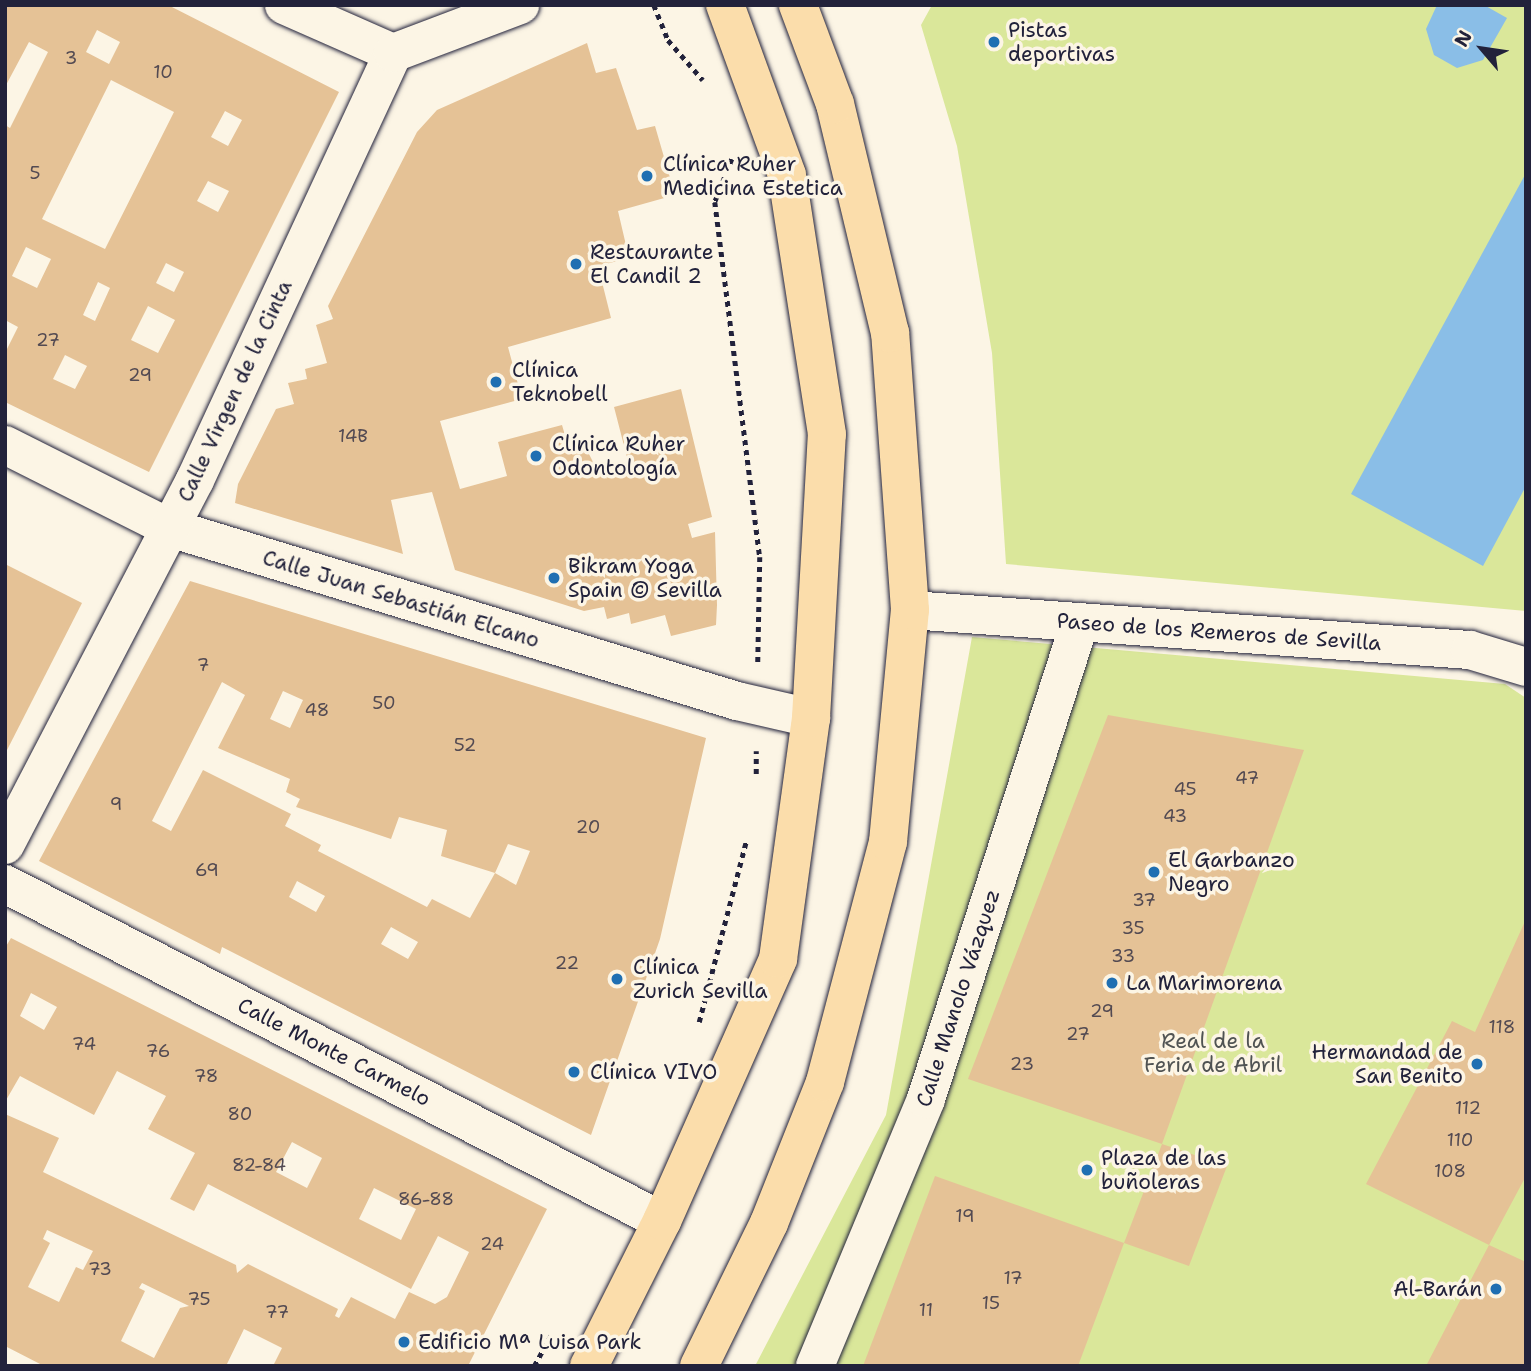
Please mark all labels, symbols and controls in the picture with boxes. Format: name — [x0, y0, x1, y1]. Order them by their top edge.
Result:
north arrow — [1447, 14, 1517, 84]
place label: Pistas deportivas — [1008, 17, 1115, 67]
text: N — [1449, 26, 1478, 51]
marker: Pistas deportivas — [986, 34, 1002, 50]
house number: 3 — [65, 47, 77, 69]
house number: 10 — [153, 61, 173, 83]
place label: Clínica Ruher Medicina Estetica — [663, 151, 843, 201]
house number: 5 — [29, 162, 41, 184]
marker: Clínica Ruher Medicina Estetica — [637, 166, 657, 186]
place label: Restaurante El Candil 2 — [590, 239, 714, 289]
marker: Restaurante El Candil 2 — [568, 256, 584, 272]
street label: Calle Virgen de la Cinta — [173, 276, 297, 506]
house number: 27 — [36, 329, 60, 351]
place label: Clínica Teknobell — [512, 357, 608, 407]
house number: 29 — [128, 364, 152, 386]
marker: Clínica Teknobell — [486, 372, 506, 392]
house number: 14B — [338, 425, 368, 447]
place label: Clínica Ruher Odontología — [552, 431, 686, 481]
marker: Clínica Ruher Odontología — [526, 446, 546, 466]
street label: Calle Juan Sebastián Elcano — [260, 545, 542, 653]
place label: Bikram Yoga Spain © Sevilla — [568, 553, 722, 603]
marker: Bikram Yoga Spain © Sevilla — [546, 570, 562, 586]
street label: Paseo de los Remeros de Sevilla — [1056, 608, 1382, 656]
house number: 7 — [197, 654, 209, 676]
house number: 50 — [372, 692, 396, 714]
house number: 48 — [305, 699, 329, 721]
house number: 52 — [454, 734, 476, 756]
house number: 47 — [1235, 767, 1259, 789]
house number: 45 — [1173, 778, 1197, 800]
house number: 9 — [110, 793, 122, 815]
house number: 43 — [1163, 805, 1187, 827]
house number: 20 — [576, 816, 600, 838]
place label: El Garbanzo Negro — [1168, 847, 1295, 897]
house number: 69 — [195, 859, 219, 881]
marker: El Garbanzo Negro — [1146, 864, 1162, 880]
street label: Calle Manolo Vázquez — [911, 886, 1005, 1110]
house number: 37 — [1132, 889, 1156, 911]
house number: 35 — [1121, 917, 1145, 939]
house number: 33 — [1111, 945, 1135, 967]
house number: 22 — [555, 952, 579, 974]
place label: Clínica Zurich Sevilla — [633, 954, 768, 1004]
marker: Clínica Zurich Sevilla — [607, 969, 627, 989]
place label: La Marimorena — [1126, 970, 1282, 996]
marker: La Marimorena — [1104, 975, 1120, 991]
street label: Calle Monte Carmelo — [233, 992, 435, 1112]
house number: 29 — [1090, 1000, 1114, 1022]
house number: 118 — [1489, 1016, 1515, 1038]
house number: 27 — [1066, 1023, 1090, 1045]
park label: Real de la Feria de Abril — [1144, 1028, 1282, 1078]
house number: 74 — [72, 1033, 96, 1055]
place label: Hermandad de San Benito — [1312, 1039, 1463, 1089]
house number: 76 — [146, 1040, 170, 1062]
house number: 23 — [1010, 1053, 1034, 1075]
marker: Hermandad de San Benito — [1469, 1056, 1485, 1072]
place label: Clínica VIVO — [590, 1059, 717, 1085]
marker: Clínica VIVO — [564, 1062, 584, 1082]
house number: 78 — [194, 1065, 218, 1087]
house number: 112 — [1455, 1097, 1481, 1119]
house number: 80 — [228, 1103, 252, 1125]
house number: 110 — [1447, 1129, 1473, 1151]
place label: Plaza de las buñoleras — [1101, 1145, 1227, 1195]
house number: 82-84 — [232, 1154, 286, 1176]
house number: 108 — [1434, 1160, 1466, 1182]
marker: Plaza de las buñoleras — [1079, 1162, 1095, 1178]
house number: 86-88 — [398, 1188, 454, 1210]
house number: 19 — [955, 1205, 975, 1227]
house number: 24 — [480, 1233, 504, 1255]
house number: 73 — [88, 1258, 112, 1280]
house number: 17 — [1003, 1267, 1023, 1289]
place label: Al-Barán — [1393, 1276, 1482, 1302]
marker: Al-Barán — [1488, 1281, 1504, 1297]
house number: 75 — [188, 1288, 210, 1310]
house number: 15 — [982, 1292, 1000, 1314]
house number: 11 — [919, 1299, 933, 1321]
house number: 77 — [265, 1301, 289, 1323]
place label: Edificio Mª Luisa Park — [418, 1329, 641, 1355]
marker: Edificio Mª Luisa Park — [396, 1334, 412, 1350]

